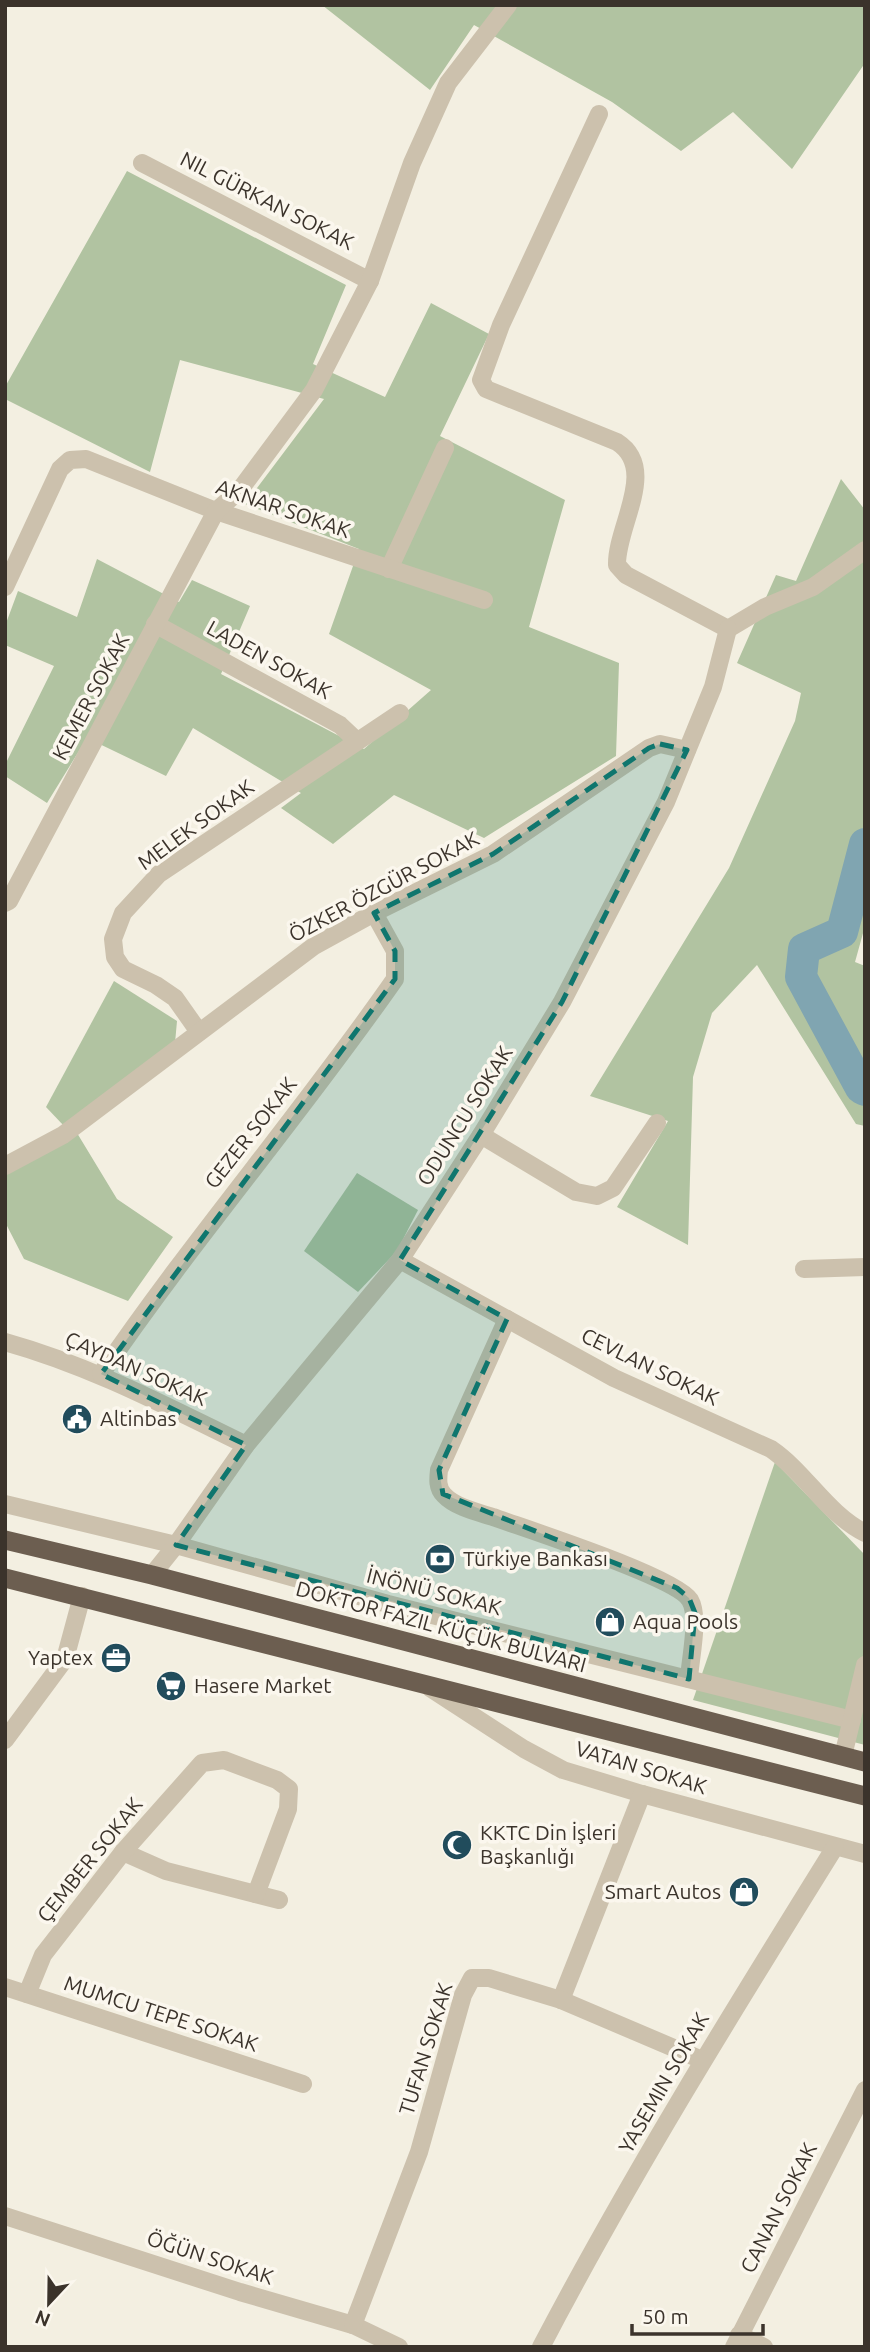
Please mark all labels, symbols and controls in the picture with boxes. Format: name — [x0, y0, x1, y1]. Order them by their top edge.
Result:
street label: NIL GÜRKAN SOKAK — [177, 146, 358, 254]
street label: AKNAR SOKAK — [213, 474, 354, 542]
street label: LADEN SOKAK — [203, 615, 336, 703]
street label: KEMER SOKAK — [47, 629, 134, 764]
street label: MELEK SOKAK — [133, 774, 258, 874]
street label: ÖZKER ÖZGÜR SOKAK — [284, 826, 483, 946]
street label: ODUNCU SOKAK — [412, 1041, 517, 1190]
street label: GEZER SOKAK — [199, 1072, 301, 1193]
street label: CEVLAN SOKAK — [578, 1322, 723, 1410]
street label: ÇAYDAN SOKAK — [62, 1326, 211, 1410]
public building icon: Altinbas — [60, 1402, 94, 1436]
place label: Altinbas — [100, 1406, 177, 1430]
bank icon: Türkiye Bankası — [423, 1542, 457, 1576]
place label: Türkiye Bankası — [463, 1546, 608, 1570]
street label: İNÖNÜ SOKAK — [364, 1563, 504, 1619]
street label: DOKTOR FAZIL KÜÇÜK BULVARI — [293, 1576, 589, 1676]
shop icon: Aqua Pools — [593, 1605, 627, 1639]
place label: Aqua Pools — [633, 1609, 738, 1633]
office icon: Yaptex — [99, 1641, 133, 1675]
place label: Yaptex — [28, 1645, 93, 1669]
supermarket icon: Hasere Market — [154, 1669, 188, 1703]
place label: Hasere Market — [194, 1673, 332, 1697]
street label: VATAN SOKAK — [573, 1736, 710, 1798]
street label: ÇEMBER SOKAK — [32, 1792, 147, 1926]
place label: KKTC Din İşleri Başkanlığı — [480, 1820, 616, 1868]
mosque icon: KKTC Din İşleri Başkanlığı — [440, 1828, 474, 1862]
shop icon: Smart Autos — [727, 1875, 761, 1909]
place label: Smart Autos — [605, 1879, 721, 1903]
street label: MUMCU TEPE SOKAK — [61, 1970, 262, 2056]
street label: TUFAN SOKAK — [394, 1979, 457, 2118]
street label: YASEMIN SOKAK — [613, 2008, 713, 2157]
street label: CANAN SOKAK — [735, 2138, 821, 2277]
street label: ÖĞÜN SOKAK — [144, 2225, 277, 2289]
north arrow — [14, 2268, 84, 2338]
scale bar — [632, 2292, 763, 2336]
text: 50 m — [642, 2304, 689, 2328]
text: N — [32, 2306, 53, 2332]

